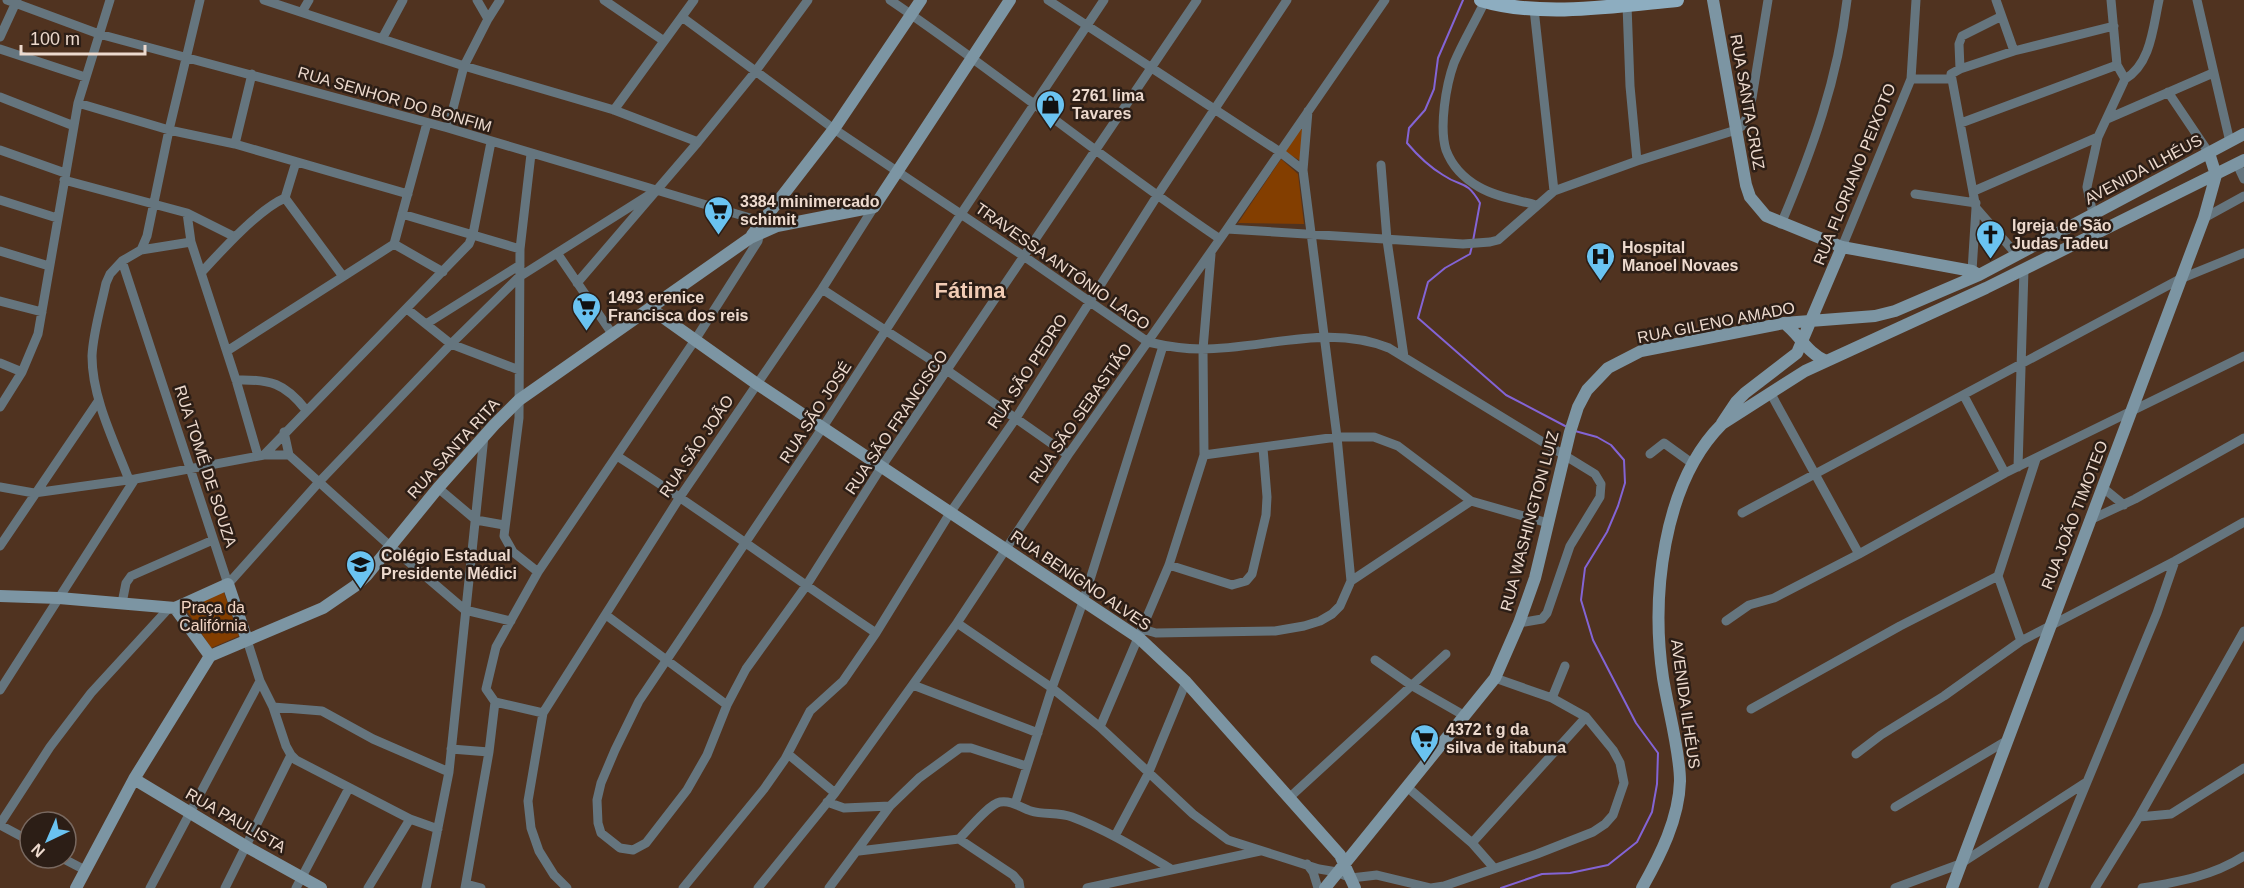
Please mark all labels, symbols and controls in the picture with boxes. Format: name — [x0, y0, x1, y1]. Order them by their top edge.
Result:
scale bar — [21, 18, 146, 56]
text: 100 m — [30, 29, 80, 49]
street label: RUA SANTA CRUZ — [1727, 33, 1768, 171]
street label: RUA SENHOR DO BONFIM — [296, 64, 494, 135]
street label: RUA FLORIANO PEIXOTO — [1810, 81, 1899, 268]
place label: 2761 lima Tavares — [1072, 87, 1144, 122]
shop icon: 2761 lima Tavares — [1035, 88, 1067, 130]
street label: AVENIDA ILHÉUS — [2081, 130, 2205, 208]
place label: 3384 minimercado schimit — [740, 193, 880, 228]
supermarket icon: 3384 minimercado schimit — [703, 194, 735, 236]
street label: TRAVESSA ANTÔNIO LAGO — [972, 199, 1154, 333]
place label: Igreja de São Judas Tadeu — [2012, 217, 2112, 252]
church icon: Igreja de São Judas Tadeu — [1975, 218, 2007, 260]
place label: Hospital Manoel Novaes — [1622, 239, 1739, 274]
hospital icon: Hospital Manoel Novaes — [1585, 240, 1617, 282]
district label: Fátima — [935, 278, 1006, 303]
place label: 1493 erenice Francisca dos reis — [608, 289, 749, 324]
supermarket icon: 1493 erenice Francisca dos reis — [571, 290, 603, 332]
street label: RUA GILENO AMADO — [1636, 299, 1796, 346]
street label: RUA SÃO PEDRO — [983, 310, 1071, 431]
street label: RUA SÃO SEBASTIÃO — [1024, 339, 1135, 486]
street label: RUA SÃO FRANCISCO — [840, 346, 951, 497]
street label: RUA SÃO JOSÉ — [775, 357, 855, 466]
street label: RUA TOMÉ DE SOUZA — [171, 383, 241, 550]
street label: RUA SÃO JOÃO — [654, 391, 737, 500]
street label: RUA SANTA RITA — [404, 395, 503, 502]
street label: RUA WASHINGTON LUIZ — [1497, 429, 1562, 613]
street label: RUA JOÃO TIMOTEO — [2036, 438, 2111, 592]
street label: RUA BENÍGNO ALVES — [1008, 526, 1154, 634]
place label: Colégio Estadual Presidente Médici — [381, 547, 517, 582]
school or university icon: Colégio Estadual Presidente Médici — [344, 548, 376, 590]
park label: Praça da Califórnia — [179, 599, 247, 634]
street label: AVENIDA ILHÉUS — [1668, 638, 1704, 770]
place label: 4372 t g da silva de itabuna — [1446, 721, 1566, 756]
supermarket icon: 4372 t g da silva de itabuna — [1409, 722, 1441, 764]
street label: RUA PAULISTA — [183, 785, 289, 856]
north arrow — [18, 810, 78, 870]
text: N — [28, 840, 48, 861]

